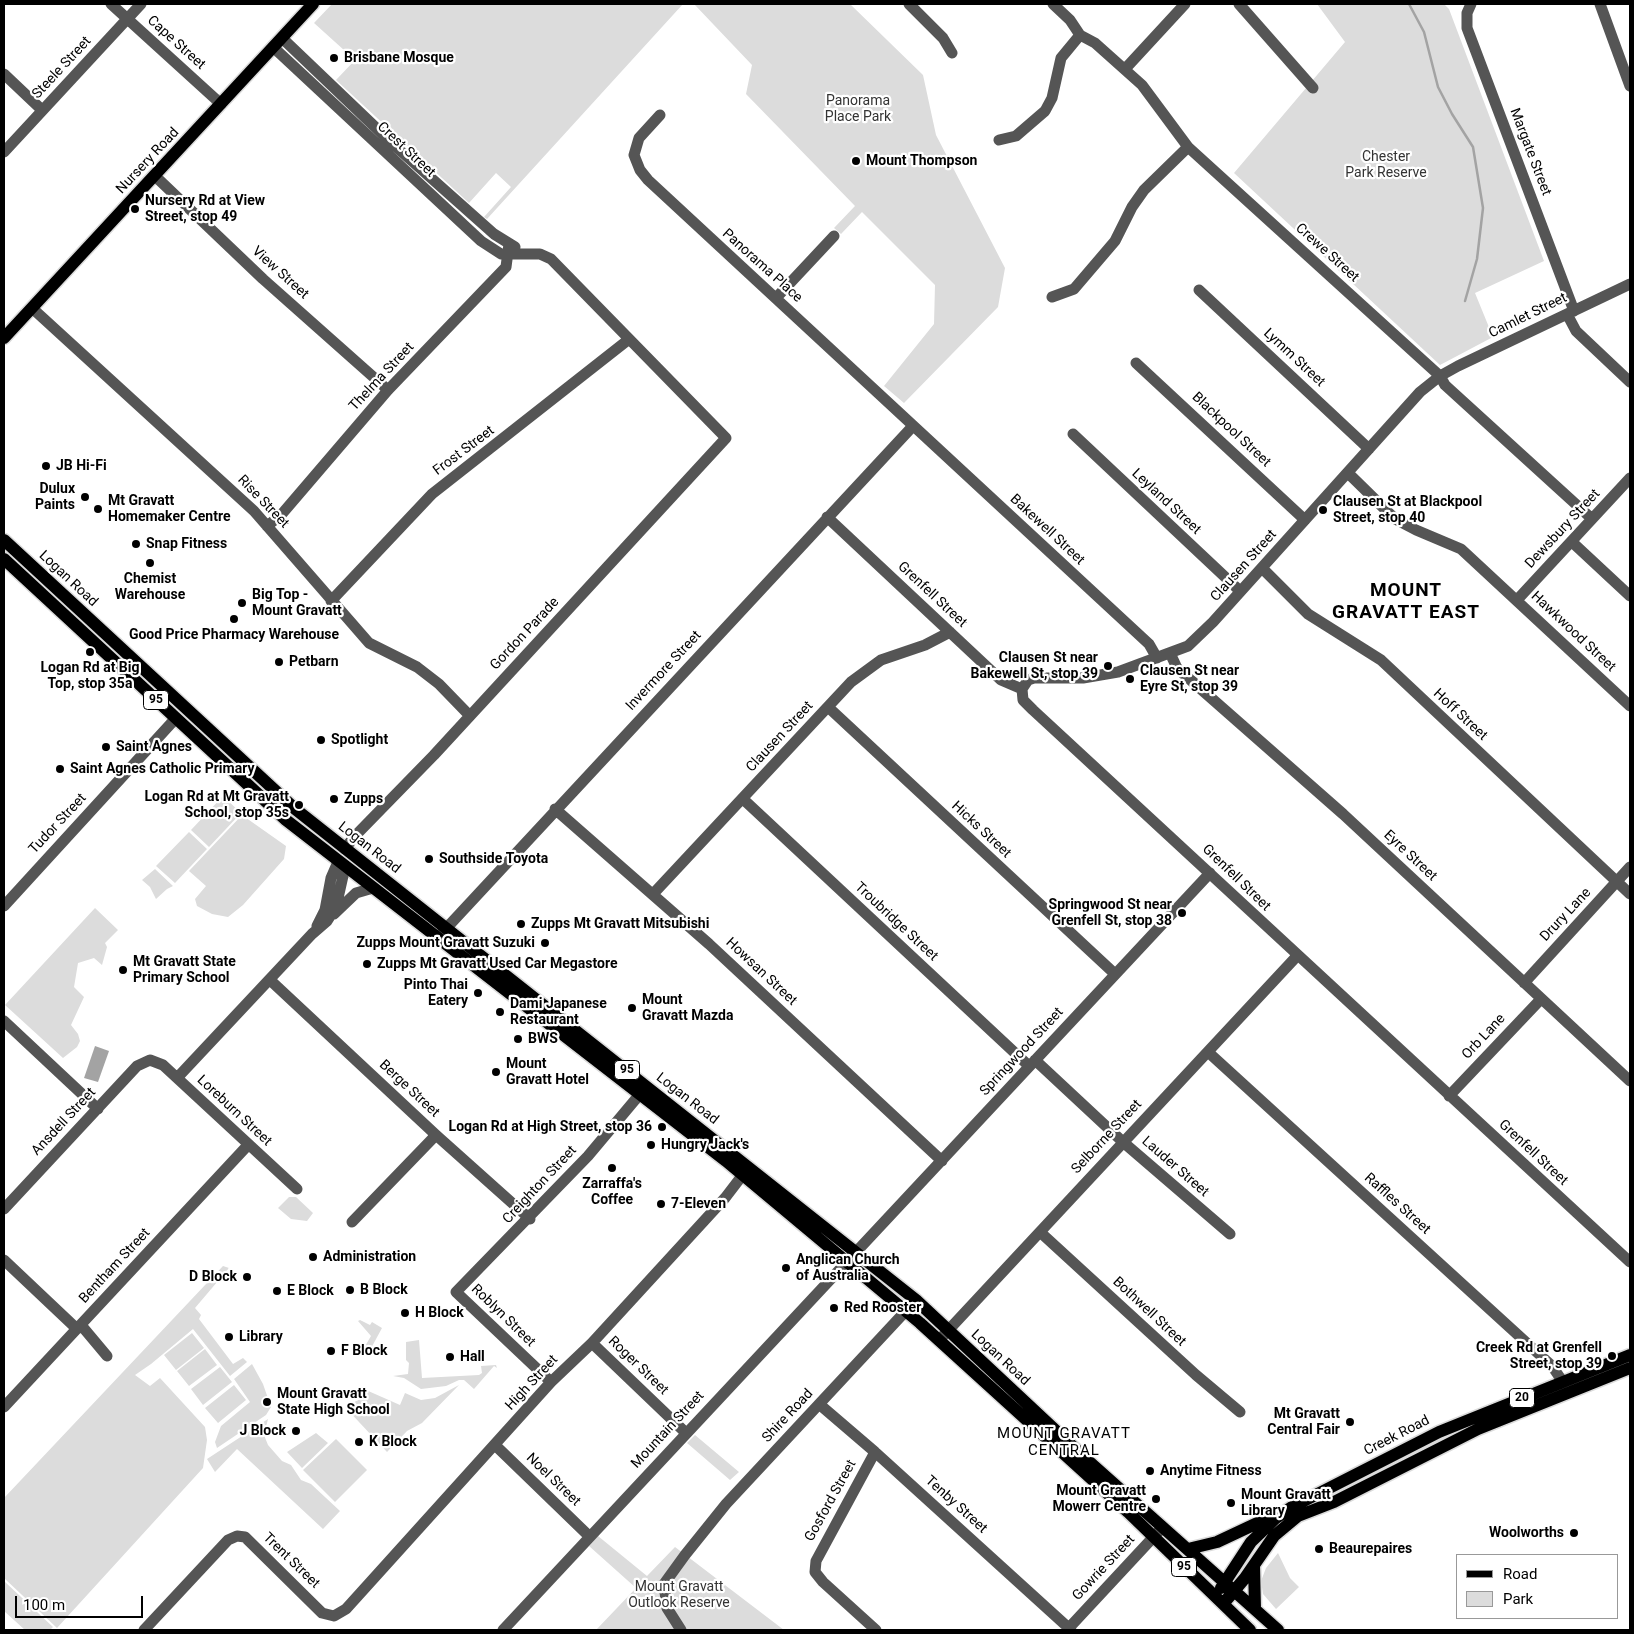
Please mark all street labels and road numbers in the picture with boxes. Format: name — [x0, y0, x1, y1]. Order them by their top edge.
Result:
street label: Cape Street — [143, 13, 209, 73]
street label: Steele Street — [29, 33, 95, 103]
street label: Margate Street — [1506, 106, 1554, 198]
street label: Crest Street — [373, 119, 439, 181]
street label: Nursery Road — [113, 124, 183, 198]
street label: Crewe Street — [1292, 220, 1362, 286]
street label: Panorama Place — [718, 226, 806, 306]
street label: View Street — [248, 243, 312, 303]
street label: Camlet Street — [1486, 290, 1570, 342]
street label: Lymm Street — [1260, 325, 1328, 391]
street label: Thelma Street — [346, 339, 418, 415]
street label: Blackpool Street — [1188, 389, 1274, 471]
street label: Frost Street — [430, 423, 498, 479]
street label: Leyland Street — [1128, 466, 1204, 538]
street label: Rise Street — [234, 472, 292, 532]
street label: Dewsbury Street — [1522, 486, 1604, 572]
street label: Bakewell Street — [1006, 491, 1088, 569]
street label: Clausen Street — [1207, 527, 1281, 605]
street label: Logan Road — [35, 548, 101, 610]
street label: Grenfell Street — [894, 559, 970, 631]
street label: Hawkwood Street — [1527, 588, 1619, 676]
street label: Gordon Parade — [487, 594, 563, 674]
street label: Invermore Street — [623, 628, 705, 714]
street label: Hoff Street — [1429, 686, 1491, 744]
road number: 95 — [144, 690, 168, 710]
street label: Clausen Street — [743, 698, 817, 776]
street label: Tudor Street — [26, 790, 90, 858]
street label: Hicks Street — [948, 798, 1014, 862]
street label: Logan Road — [335, 819, 403, 877]
street label: Eyre Street — [1380, 827, 1440, 885]
street label: Grenfell Street — [1198, 841, 1274, 915]
street label: Troubridge Street — [851, 879, 941, 965]
street label: Drury Lane — [1537, 885, 1595, 945]
street label: Howsan Street — [722, 935, 800, 1009]
street label: Springwood Street — [977, 1004, 1067, 1100]
street label: Orb Lane — [1459, 1011, 1509, 1063]
street label: Berge Street — [375, 1057, 443, 1121]
road number: 95 — [614, 1060, 640, 1080]
street label: Logan Road — [653, 1070, 721, 1128]
street label: Loreburn Street — [193, 1072, 275, 1150]
street label: Ansdell Street — [28, 1085, 100, 1159]
street label: Selborne Street — [1068, 1096, 1146, 1178]
street label: Grenfell Street — [1495, 1117, 1571, 1189]
street label: Lauder Street — [1138, 1133, 1212, 1201]
street label: Creighton Street — [500, 1142, 580, 1228]
street label: Raffles Street — [1360, 1170, 1434, 1238]
street label: Bentham Street — [76, 1225, 154, 1307]
street label: Bothwell Street — [1109, 1274, 1189, 1350]
street label: Roblyn Street — [467, 1281, 539, 1351]
street label: Logan Road — [967, 1327, 1033, 1389]
street label: Roger Street — [604, 1333, 672, 1399]
street label: High Street — [502, 1352, 562, 1414]
street label: Shire Road — [759, 1386, 817, 1446]
street label: Mountain Street — [628, 1388, 708, 1472]
road number: 20 — [1510, 1389, 1534, 1408]
street label: Creek Road — [1361, 1412, 1433, 1460]
street label: Noel Street — [522, 1450, 584, 1510]
street label: Gosford Street — [802, 1457, 860, 1545]
street label: Tenby Street — [922, 1473, 990, 1537]
street label: Trent Street — [259, 1530, 323, 1592]
street label: Gowrie Street — [1069, 1532, 1139, 1604]
road number: 95 — [1172, 1558, 1196, 1576]

